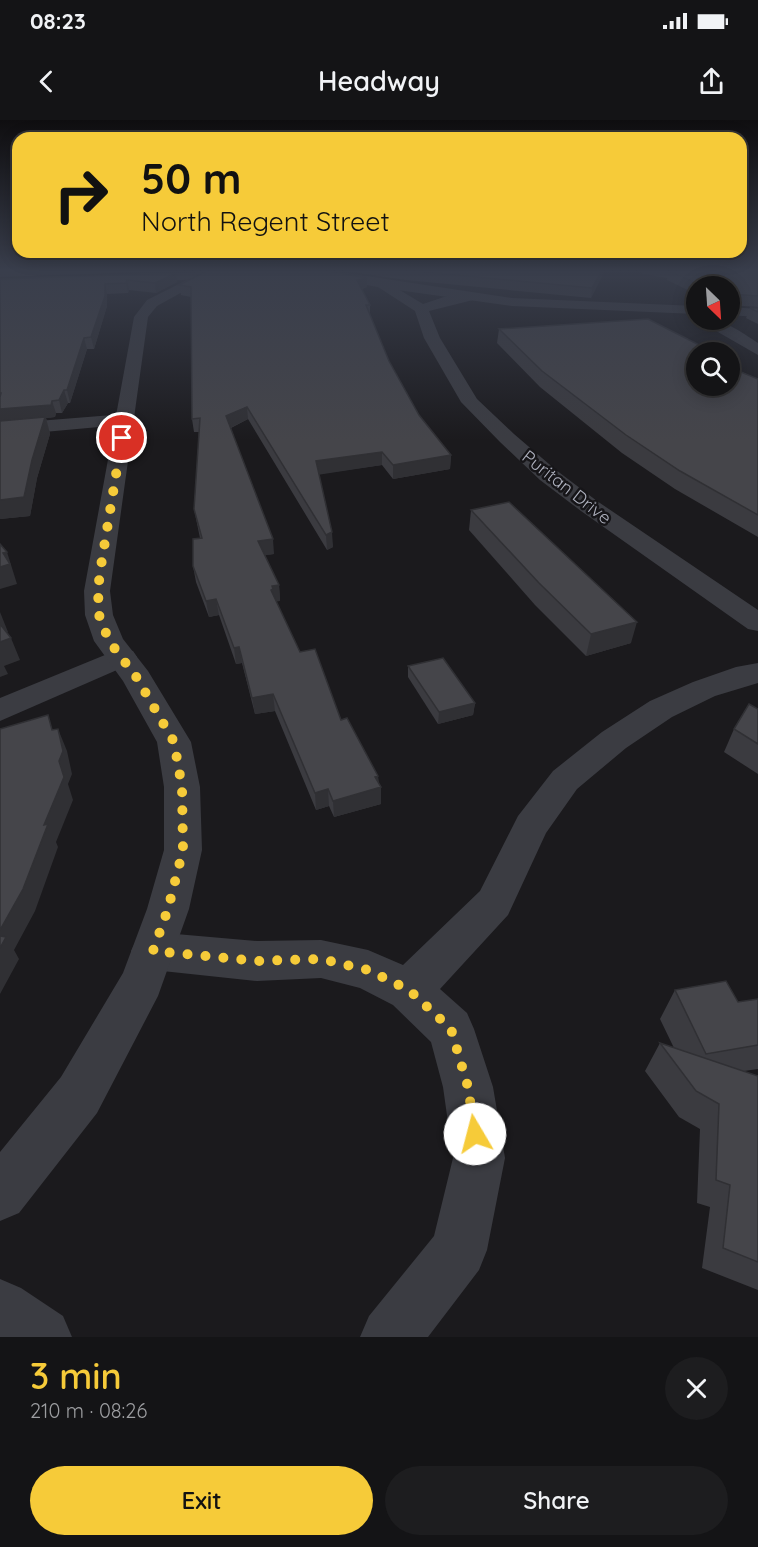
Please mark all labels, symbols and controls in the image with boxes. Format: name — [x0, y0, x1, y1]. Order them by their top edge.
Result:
text: 08:23 — [30, 7, 86, 35]
text: Headway — [318, 64, 440, 98]
icon: back — [30, 65, 63, 98]
icon: share — [695, 65, 728, 98]
text: 50 m — [141, 152, 241, 205]
icon: right — [42, 156, 120, 234]
text: North Regent Street — [141, 204, 390, 238]
north arrow — [686, 276, 740, 330]
map controls — [686, 276, 740, 396]
button: search — [686, 342, 740, 396]
pin — [96, 412, 147, 463]
icon: arrive — [105, 421, 138, 454]
street label: Puritan Drive — [518, 445, 616, 529]
position arrow — [443, 1102, 507, 1166]
text: 3 min — [30, 1353, 122, 1398]
button: close — [665, 1357, 728, 1420]
text: 210 m · 08:26 — [30, 1398, 147, 1423]
button: Exit — [30, 1466, 373, 1535]
button: Share — [385, 1466, 728, 1535]

